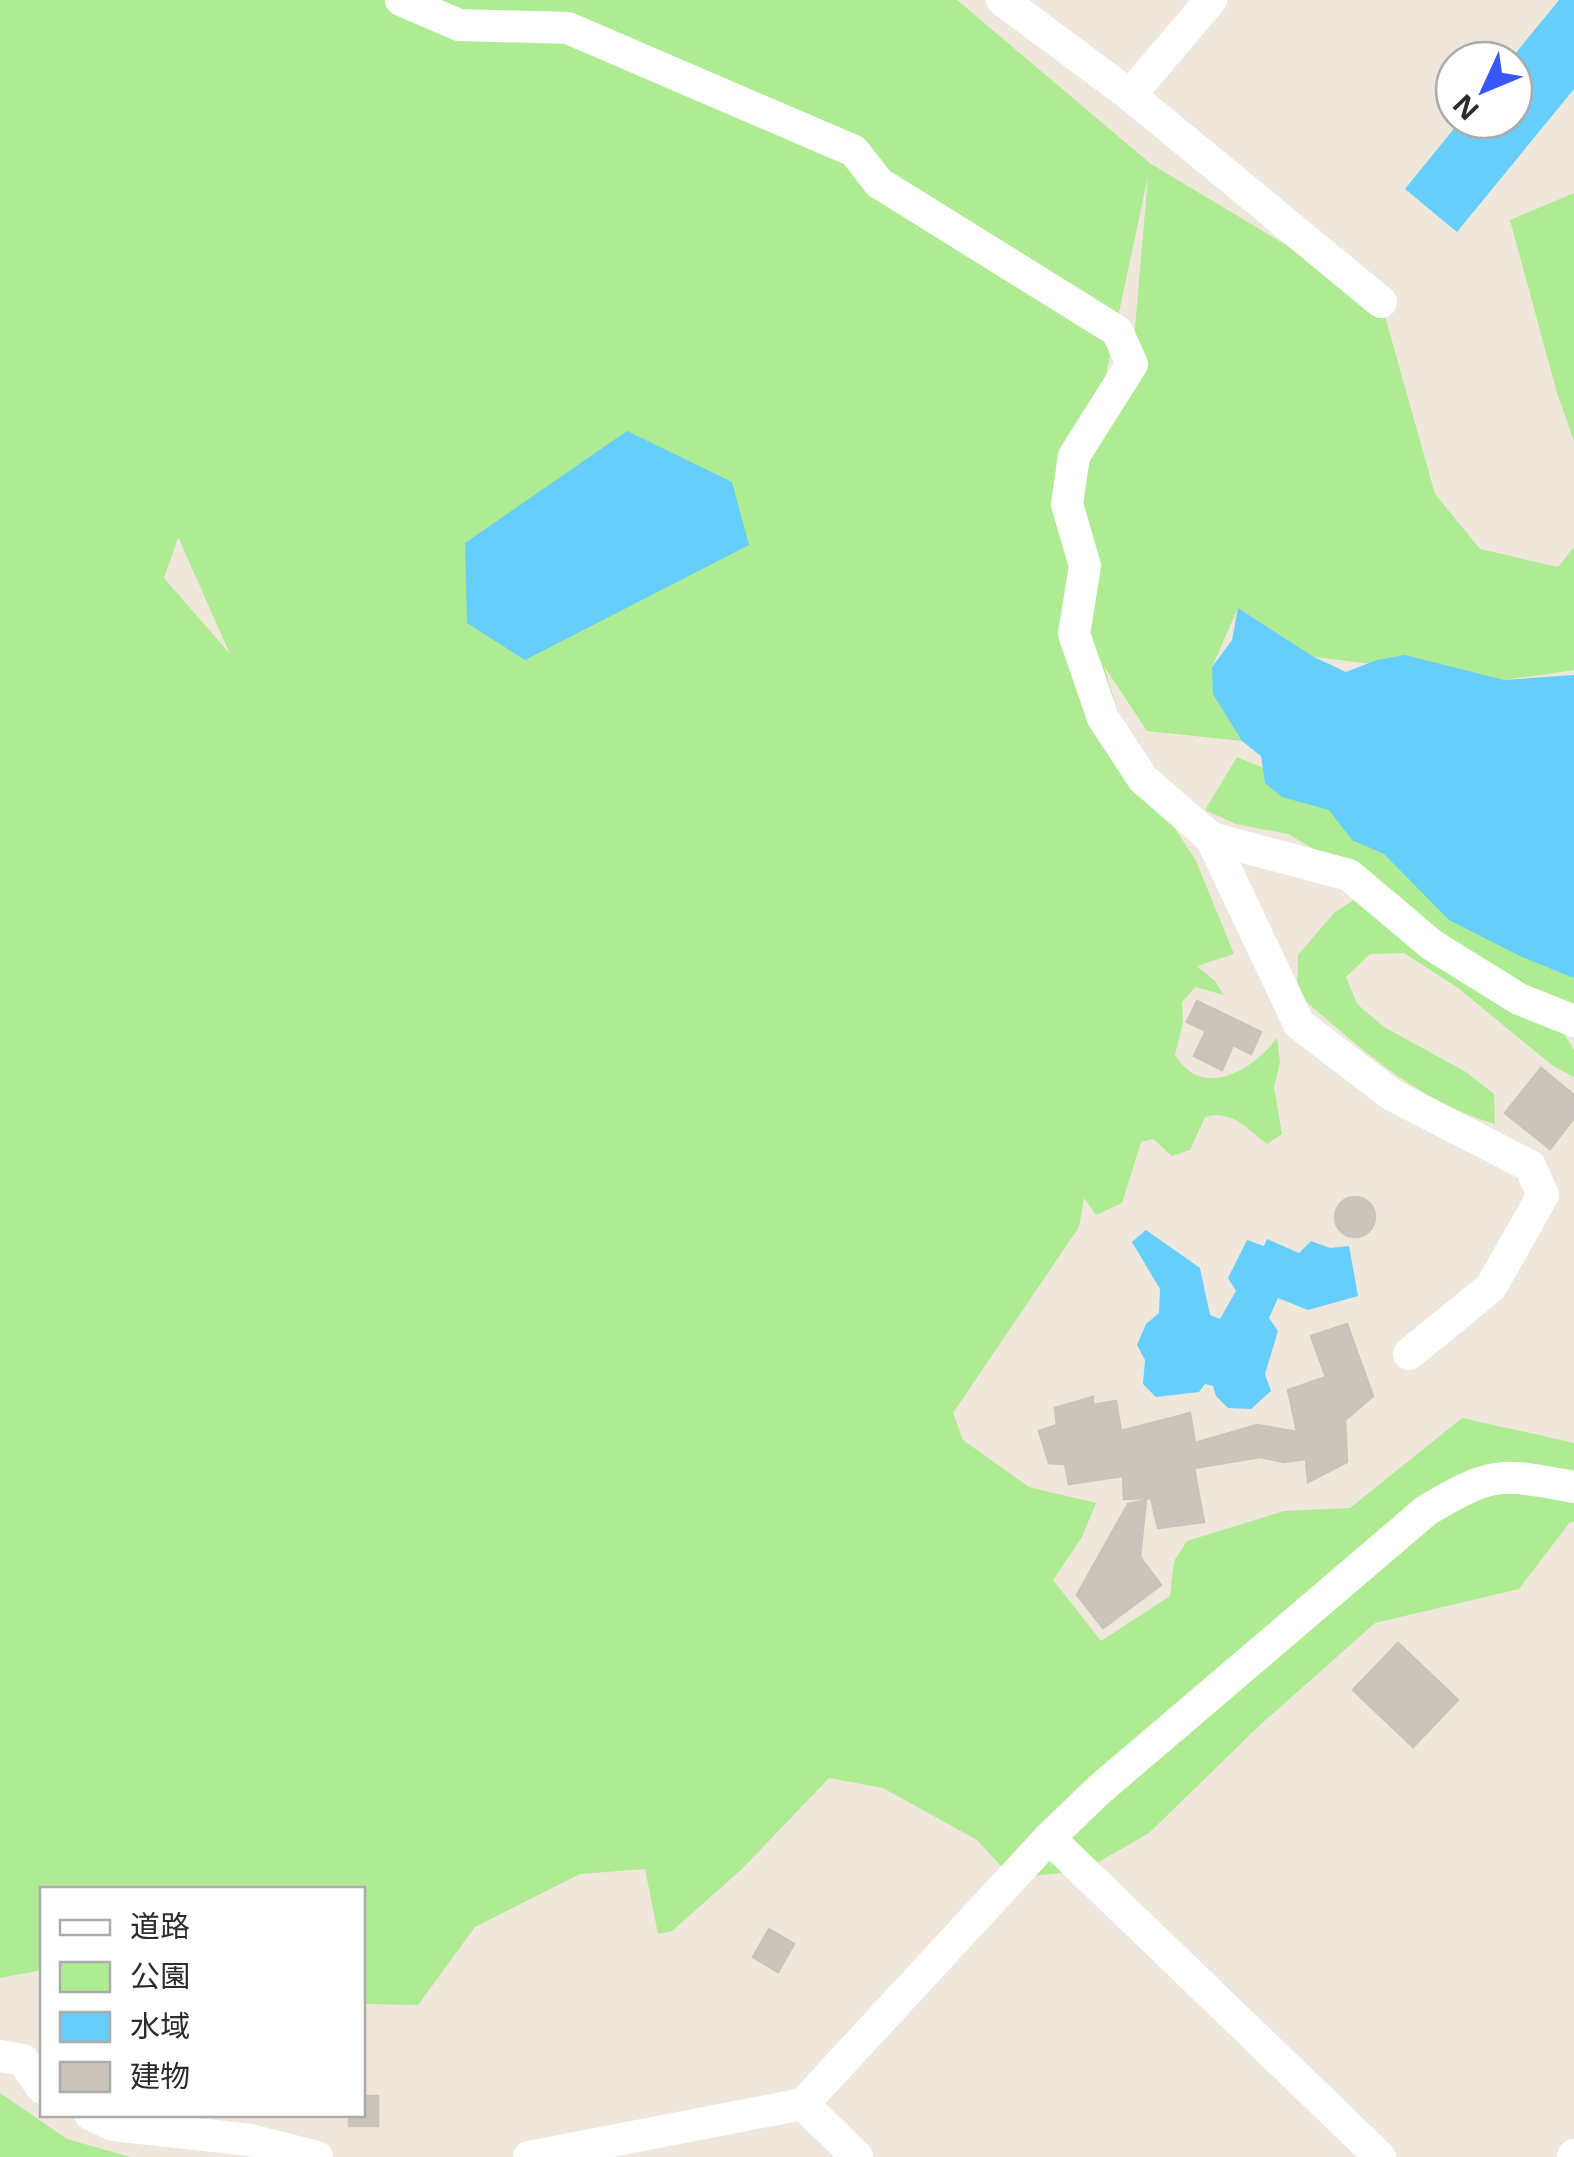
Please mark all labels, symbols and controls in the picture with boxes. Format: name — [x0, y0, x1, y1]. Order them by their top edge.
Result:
north arrow — [1434, 40, 1534, 140]
text: N — [1444, 87, 1487, 129]
legend — [40, 1887, 365, 2117]
text: 道路 — [130, 1905, 190, 1946]
text: 公園 — [130, 1955, 190, 1996]
text: 水域 — [130, 2005, 190, 2046]
text: 建物 — [130, 2055, 190, 2096]

